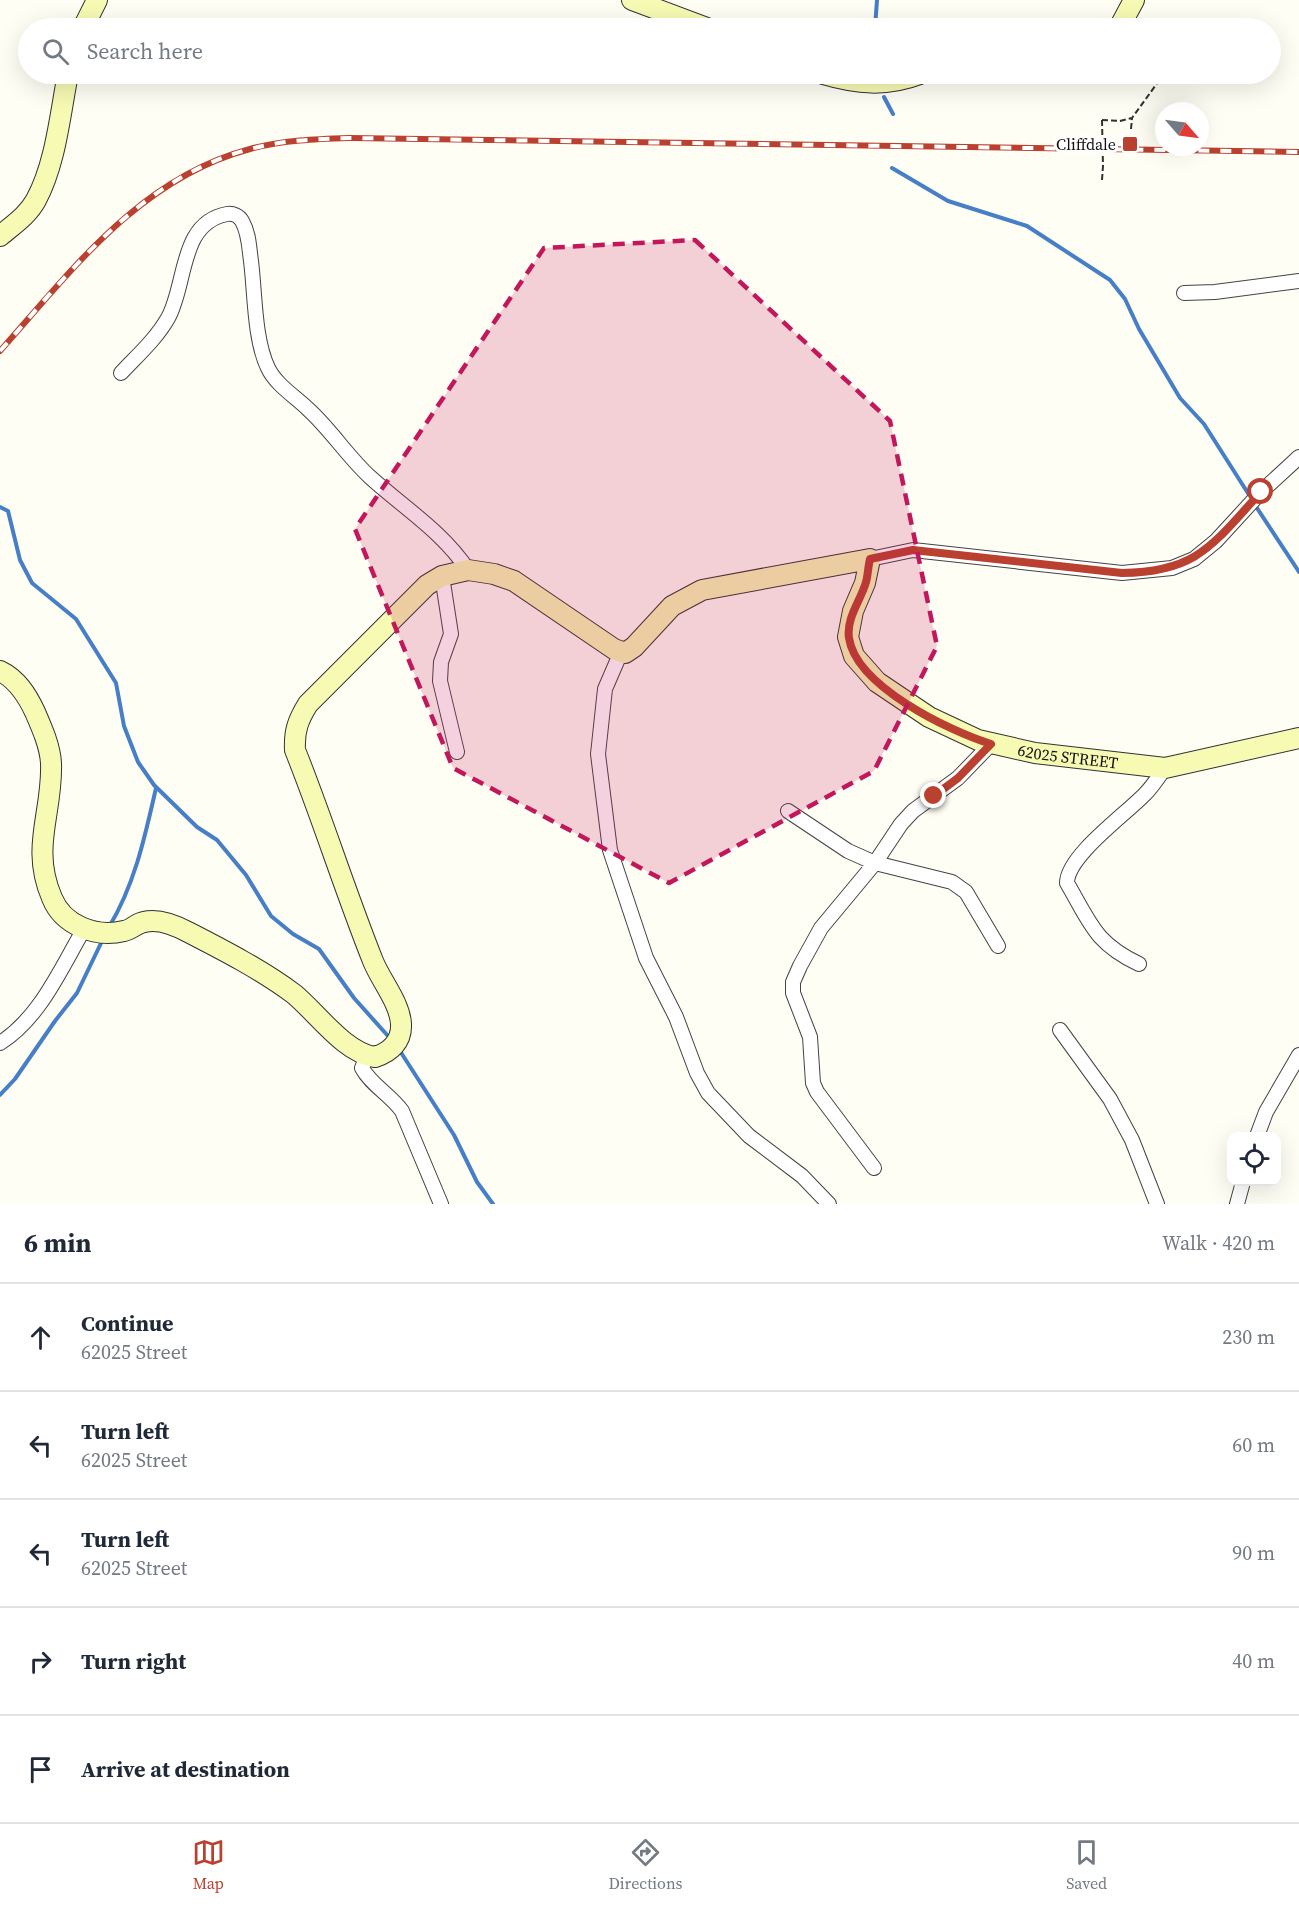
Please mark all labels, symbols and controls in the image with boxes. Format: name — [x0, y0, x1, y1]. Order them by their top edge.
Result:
search box — [18, 18, 1281, 84]
icon: search — [39, 35, 72, 68]
text: Search here — [87, 36, 203, 66]
north arrow — [1155, 102, 1209, 156]
place label: Cliffdale — [1056, 133, 1116, 155]
marker: Cliffdale — [1121, 135, 1139, 153]
route start — [1247, 478, 1273, 504]
street label: 62025 STREET — [1016, 738, 1120, 774]
route end — [920, 782, 946, 808]
map controls — [1227, 1132, 1281, 1186]
button: locate — [1227, 1132, 1281, 1186]
text: 6 min — [24, 1225, 91, 1261]
text: Walk · 420 m — [1162, 1229, 1275, 1257]
text: Continue — [81, 1308, 174, 1338]
icon: ahead — [24, 1321, 57, 1354]
text: 230 m — [1222, 1323, 1275, 1351]
text: 62025 Street — [81, 1338, 187, 1366]
text: Turn left — [81, 1416, 169, 1446]
icon: left — [24, 1429, 57, 1462]
text: 60 m — [1232, 1431, 1275, 1459]
text: 62025 Street — [81, 1446, 187, 1474]
text: Turn left — [81, 1524, 169, 1554]
icon: left — [24, 1537, 57, 1570]
text: 90 m — [1232, 1539, 1275, 1567]
text: 62025 Street — [81, 1554, 187, 1582]
icon: right — [24, 1645, 57, 1678]
text: Turn right — [81, 1646, 186, 1676]
text: 40 m — [1232, 1647, 1275, 1675]
icon: arrive — [24, 1753, 57, 1786]
text: Arrive at destination — [81, 1754, 290, 1784]
tab: Map — [192, 1836, 225, 1894]
tab: Directions — [608, 1836, 683, 1894]
tab: Saved — [1066, 1836, 1107, 1894]

